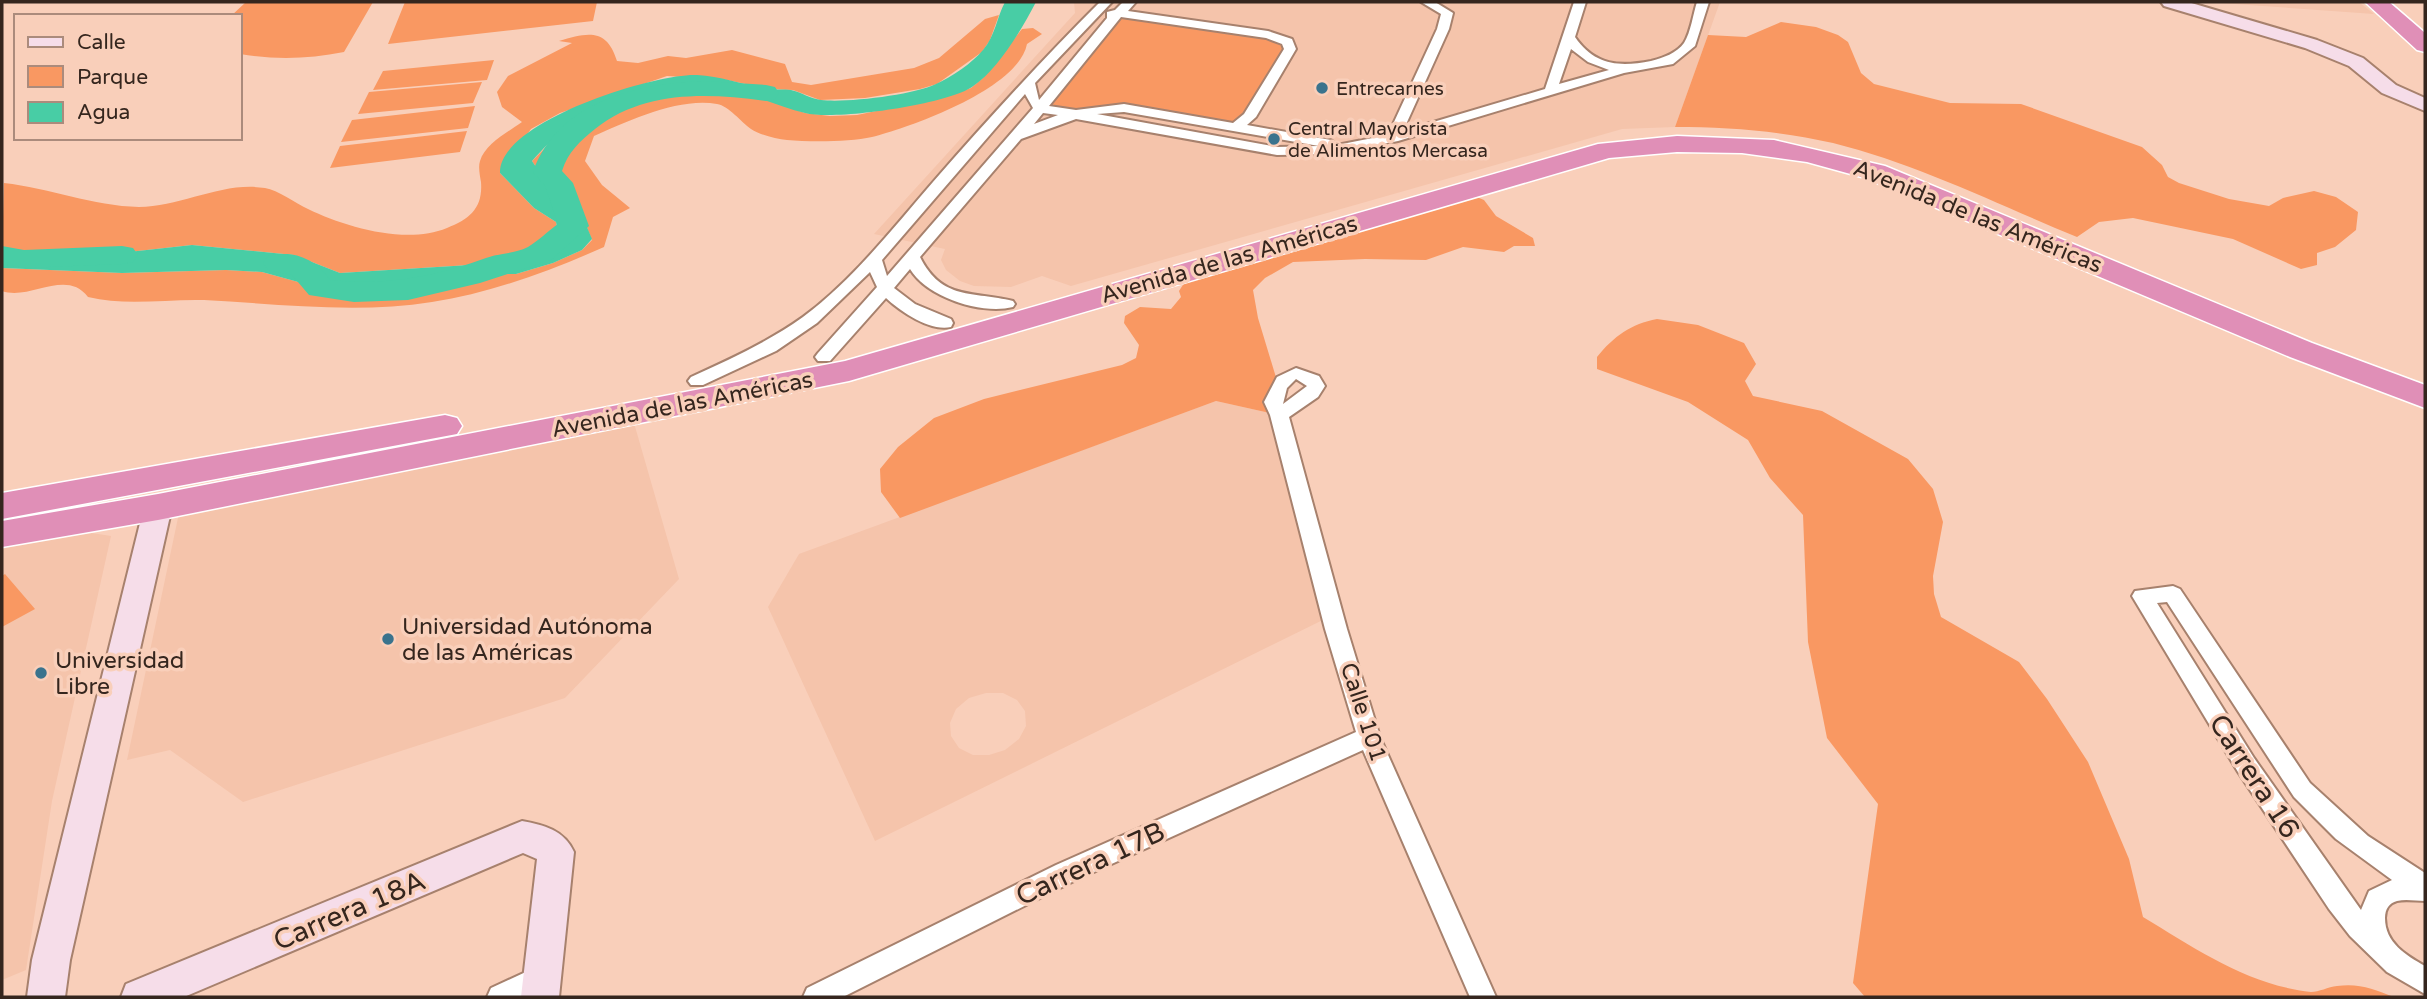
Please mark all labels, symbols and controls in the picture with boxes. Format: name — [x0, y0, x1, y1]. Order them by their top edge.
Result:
legend — [14, 14, 242, 140]
text: Calle — [77, 30, 126, 55]
text: Parque — [77, 65, 148, 90]
place label: Entrecarnes — [1336, 78, 1444, 100]
marker: Entrecarnes — [1314, 80, 1330, 96]
text: Agua — [77, 100, 130, 125]
place label: Central Mayorista de Alimentos Mercasa — [1288, 118, 1488, 162]
marker: Central Mayorista de Alimentos Mercasa — [1266, 131, 1282, 147]
street label: Avenida de las Américas — [1849, 154, 2106, 280]
street label: Avenida de las Américas — [1098, 210, 1361, 310]
street label: Avenida de las Américas — [549, 366, 815, 444]
place label: Universidad Autónoma de las Américas — [402, 613, 653, 667]
marker: Universidad Autónoma de las Américas — [380, 631, 396, 647]
place label: Universidad Libre — [55, 647, 184, 701]
street label: Calle 101 — [1334, 659, 1392, 765]
marker: Universidad Libre — [33, 665, 49, 681]
street label: Carrera 16 — [2202, 708, 2307, 845]
street label: Carrera 17B — [1011, 815, 1170, 913]
street label: Carrera 18A — [268, 864, 431, 958]

